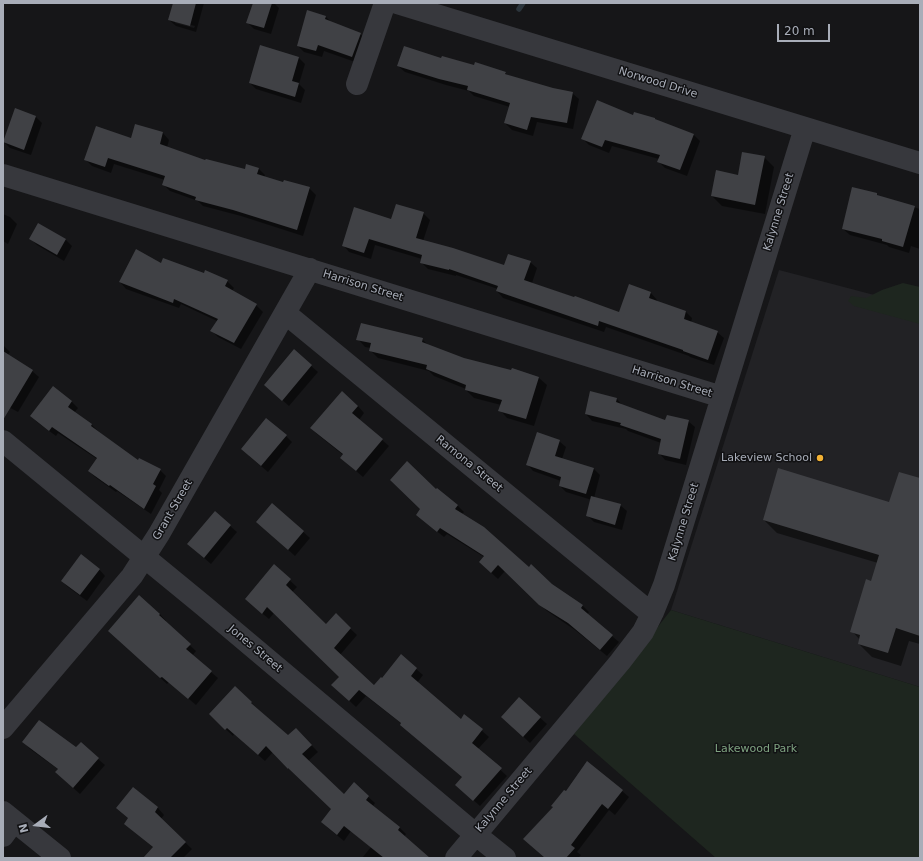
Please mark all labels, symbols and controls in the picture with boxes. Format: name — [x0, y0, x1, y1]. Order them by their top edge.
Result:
scale bar — [779, 16, 832, 42]
text: 20 m — [784, 24, 815, 38]
street label: Norwood Drive — [617, 65, 699, 101]
street label: Kalynne Street — [761, 171, 797, 253]
street label: Harrison Street — [321, 268, 405, 304]
street label: Harrison Street — [630, 364, 714, 400]
street label: Ramona Street — [433, 433, 505, 495]
place label: Lakeview School — [721, 451, 812, 465]
marker: Lakeview School — [815, 453, 825, 463]
street label: Grant Street — [150, 477, 196, 543]
street label: Kalynne Street — [666, 481, 702, 563]
street label: Jones Street — [225, 623, 285, 675]
park label: Lakewood Park — [715, 742, 797, 756]
street label: Kalynne Street — [473, 765, 535, 835]
north arrow — [16, 805, 56, 845]
text: N — [16, 822, 31, 834]

